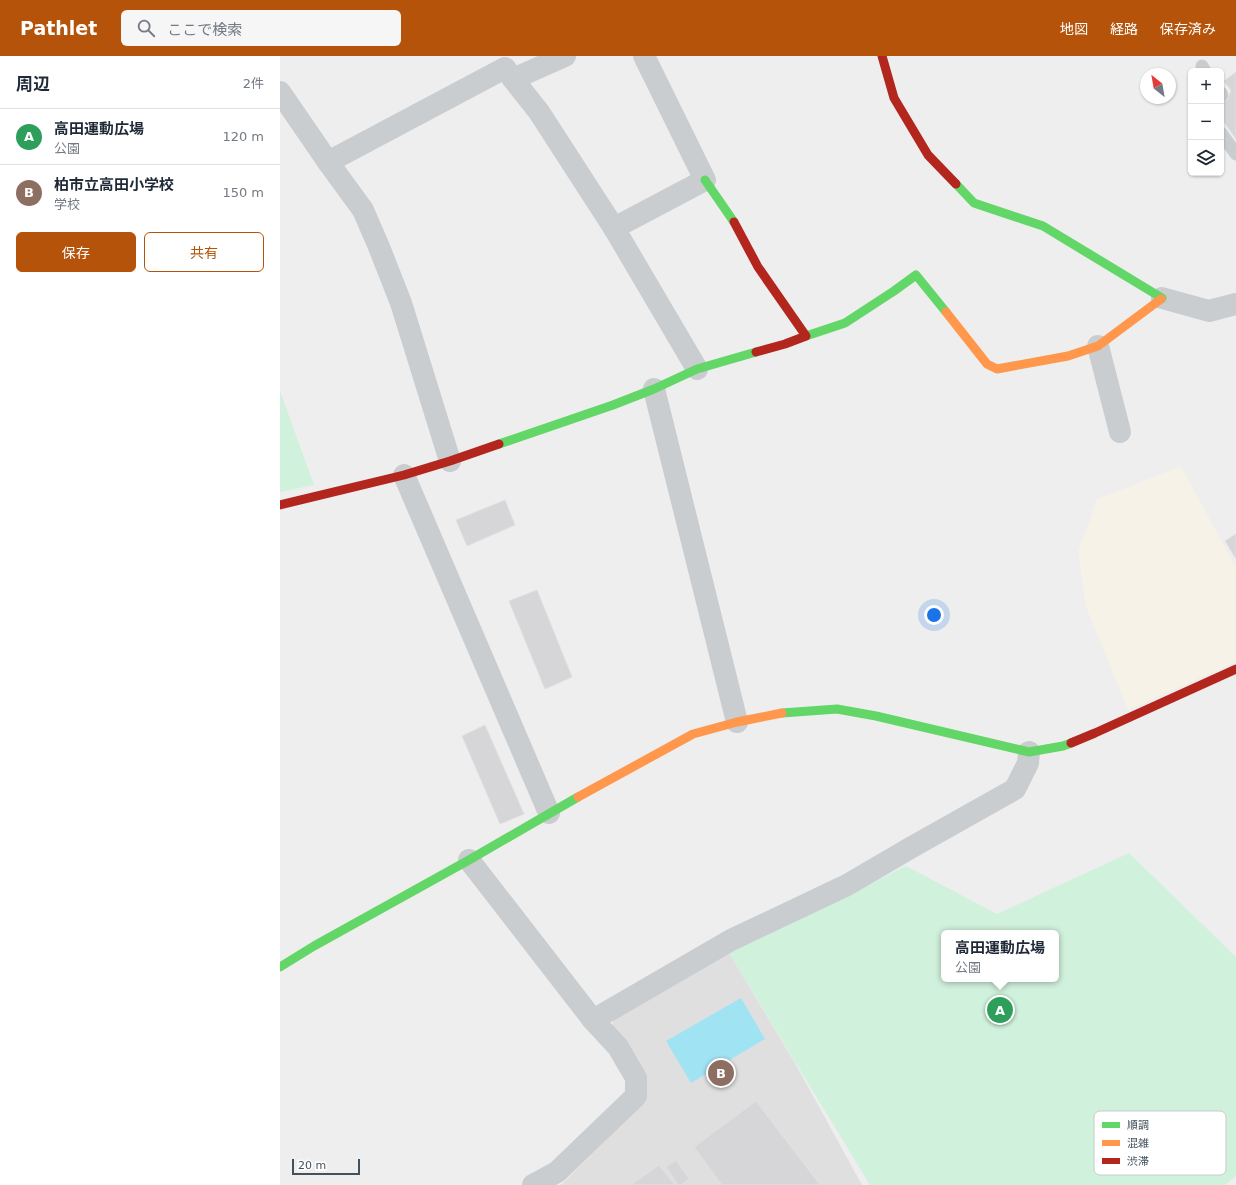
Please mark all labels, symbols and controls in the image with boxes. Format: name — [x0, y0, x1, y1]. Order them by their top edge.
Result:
search box — [121, 10, 401, 46]
text: Pathlet — [20, 17, 97, 39]
icon: search — [135, 17, 157, 39]
text: ここで検索 — [167, 21, 242, 39]
text: 地図 — [1060, 21, 1088, 37]
text: 経路 — [1110, 21, 1138, 37]
text: 保存済み — [1160, 21, 1216, 37]
north arrow — [1140, 68, 1176, 104]
map controls — [1188, 68, 1224, 176]
button: + — [1188, 68, 1224, 104]
text: 周辺 — [16, 74, 50, 94]
text: 2件 — [243, 76, 264, 91]
button: − — [1188, 104, 1224, 140]
text: 高田運動広場 — [54, 120, 144, 138]
text: A — [24, 129, 34, 144]
text: 120 m — [222, 129, 264, 144]
button: layers — [1188, 140, 1224, 176]
text: 公園 — [54, 141, 80, 156]
text: 柏市立高田小学校 — [54, 176, 174, 194]
text: B — [24, 185, 34, 200]
text: 150 m — [222, 185, 264, 200]
text: 学校 — [54, 197, 80, 212]
button: 保存 — [16, 232, 136, 272]
button: 共有 — [144, 232, 264, 272]
your location — [924, 605, 944, 625]
popup — [941, 930, 1059, 982]
text: 高田運動広場 — [955, 939, 1045, 957]
text: 公園 — [955, 960, 981, 975]
pin: A — [987, 995, 1013, 1025]
pin: B — [708, 1058, 734, 1088]
legend — [1094, 1111, 1226, 1175]
text: 順調 — [1127, 1119, 1149, 1132]
text: 混雑 — [1127, 1137, 1149, 1150]
text: 渋滞 — [1127, 1155, 1149, 1168]
scale bar — [292, 1157, 360, 1176]
text: 20 m — [298, 1159, 326, 1172]

